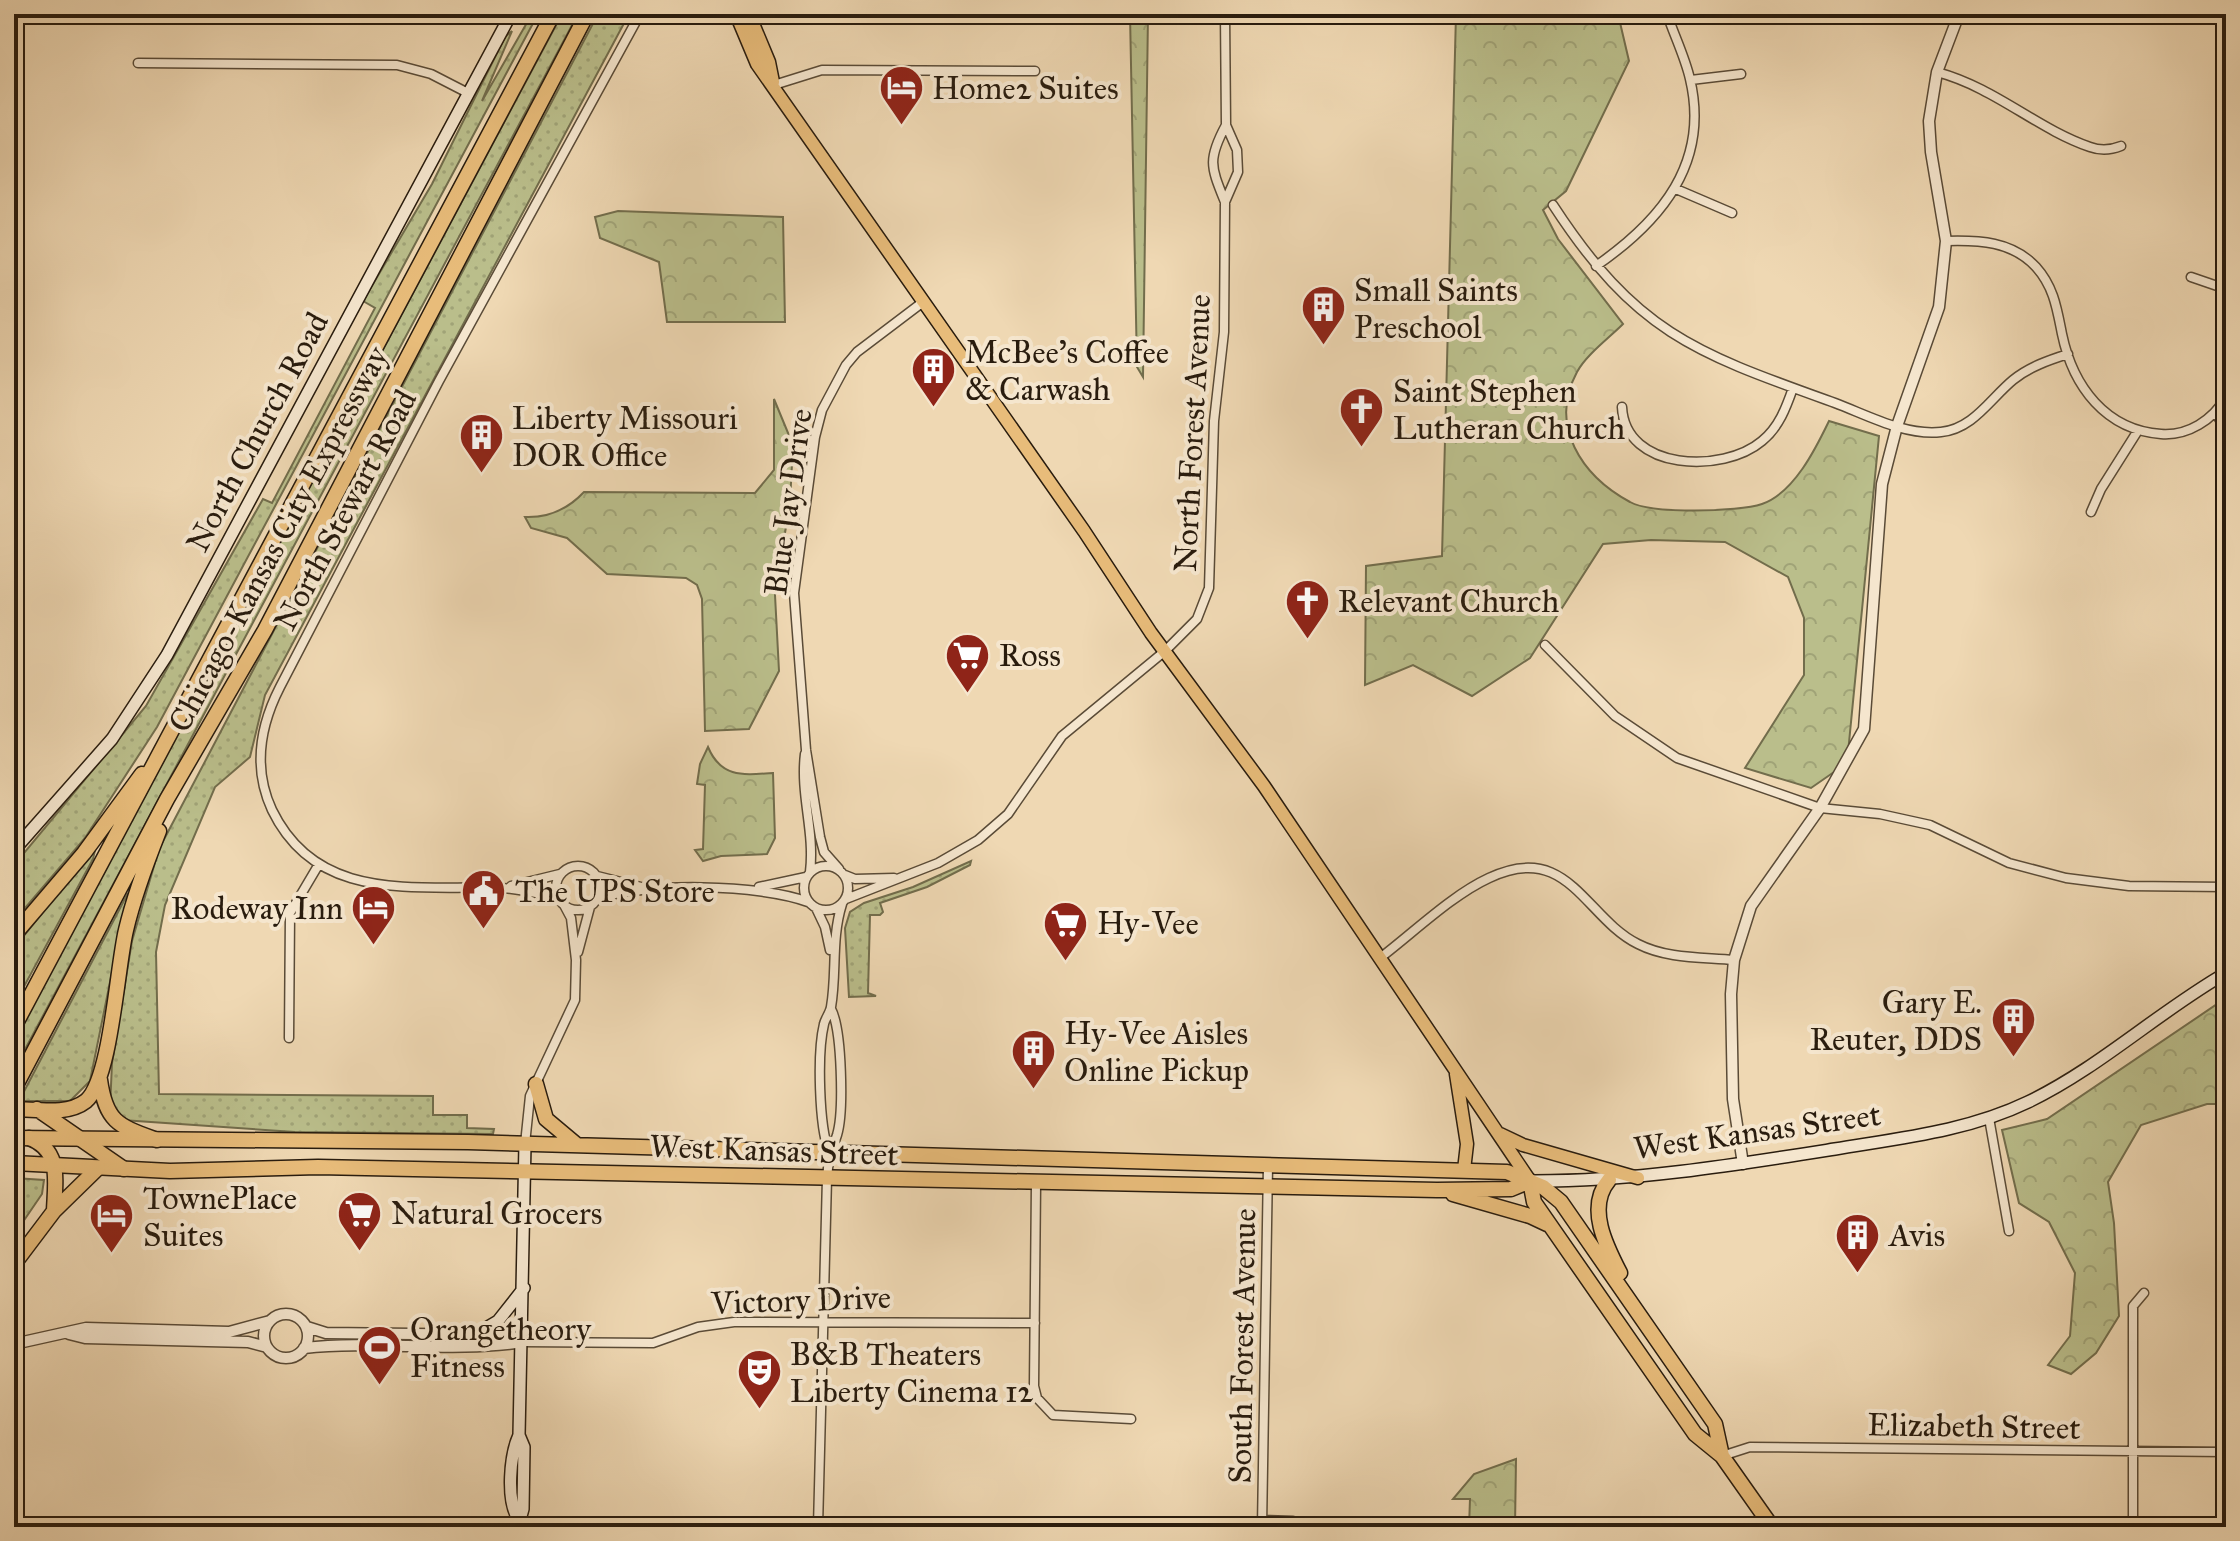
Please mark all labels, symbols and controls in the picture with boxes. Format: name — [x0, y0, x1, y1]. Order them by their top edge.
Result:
hotel icon: Home2 Suites — [877, 64, 925, 127]
place label: Home2 Suites — [932, 69, 1119, 108]
place label: Small Saints Preschool — [1354, 271, 1518, 347]
building icon: Small Saints Preschool — [1299, 284, 1347, 347]
street label: North Forest Avenue — [1166, 293, 1219, 573]
street label: North Church Road — [178, 306, 337, 559]
place label: McBee's Coffee & Carwash — [965, 333, 1169, 409]
street label: Chicago-Kansas City Expressway — [160, 339, 397, 739]
building icon: McBee's Coffee & Carwash — [910, 346, 958, 409]
place label: Saint Stephen Lutheran Church — [1393, 372, 1626, 448]
street label: North Stewart Road — [266, 383, 425, 637]
church icon: Saint Stephen Lutheran Church — [1338, 385, 1386, 448]
place label: Liberty Missouri DOR Office — [512, 399, 738, 475]
street label: Blue Jay Drive — [756, 406, 821, 598]
building icon: Liberty Missouri DOR Office — [457, 412, 505, 475]
church icon: Relevant Church — [1283, 577, 1331, 640]
place label: Relevant Church — [1338, 582, 1559, 621]
supermarket icon: Ross — [944, 631, 992, 694]
place label: Ross — [999, 636, 1061, 675]
public building icon: The UPS Store — [460, 867, 508, 930]
place label: The UPS Store — [515, 872, 715, 911]
hotel icon: Rodeway Inn — [350, 884, 398, 947]
place label: Rodeway Inn — [171, 889, 343, 928]
supermarket icon: Hy-Vee — [1042, 899, 1090, 962]
place label: Hy-Vee — [1097, 904, 1199, 943]
place label: Gary E. Reuter, DDS — [1810, 983, 1982, 1059]
building icon: Gary E. Reuter, DDS — [1989, 996, 2037, 1059]
place label: Hy-Vee Aisles Online Pickup — [1064, 1014, 1249, 1090]
building icon: Hy-Vee Aisles Online Pickup — [1009, 1027, 1057, 1090]
street label: West Kansas Street — [1631, 1095, 1883, 1168]
street label: West Kansas Street — [649, 1127, 899, 1174]
place label: TownePlace Suites — [143, 1179, 297, 1255]
supermarket icon: Natural Grocers — [336, 1189, 384, 1252]
hotel icon: TownePlace Suites — [88, 1192, 136, 1255]
place label: Natural Grocers — [391, 1194, 602, 1233]
street label: South Forest Avenue — [1221, 1208, 1264, 1484]
building icon: Avis — [1834, 1211, 1882, 1274]
place label: Avis — [1887, 1216, 1945, 1255]
street label: Victory Drive — [709, 1278, 892, 1323]
place label: Orangetheory Fitness — [410, 1310, 592, 1386]
sports icon: Orangetheory Fitness — [355, 1323, 403, 1386]
place label: B&B Theaters Liberty Cinema 12 — [790, 1335, 1034, 1411]
theatre icon: B&B Theaters Liberty Cinema 12 — [735, 1348, 783, 1411]
street label: Elizabeth Street — [1867, 1405, 2081, 1448]

